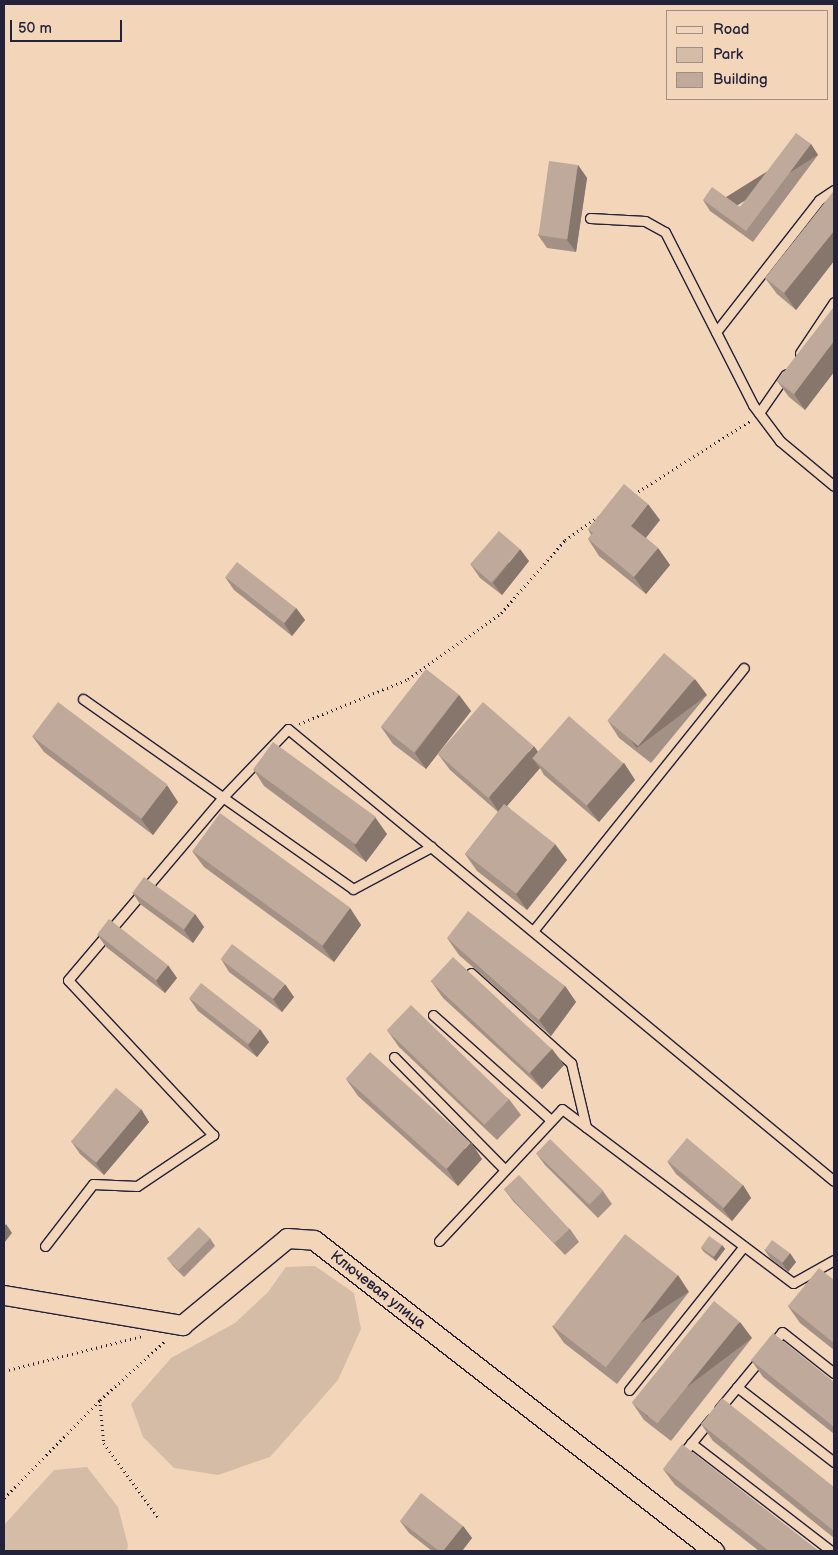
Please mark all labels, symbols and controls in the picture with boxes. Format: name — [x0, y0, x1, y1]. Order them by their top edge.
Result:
scale bar — [12, 10, 125, 42]
legend — [666, 10, 828, 100]
text: 50 m — [18, 19, 52, 38]
text: Road — [713, 20, 749, 39]
text: Park — [713, 45, 743, 64]
text: Building — [713, 70, 768, 89]
street label: Ключевая улица — [327, 1247, 429, 1333]

